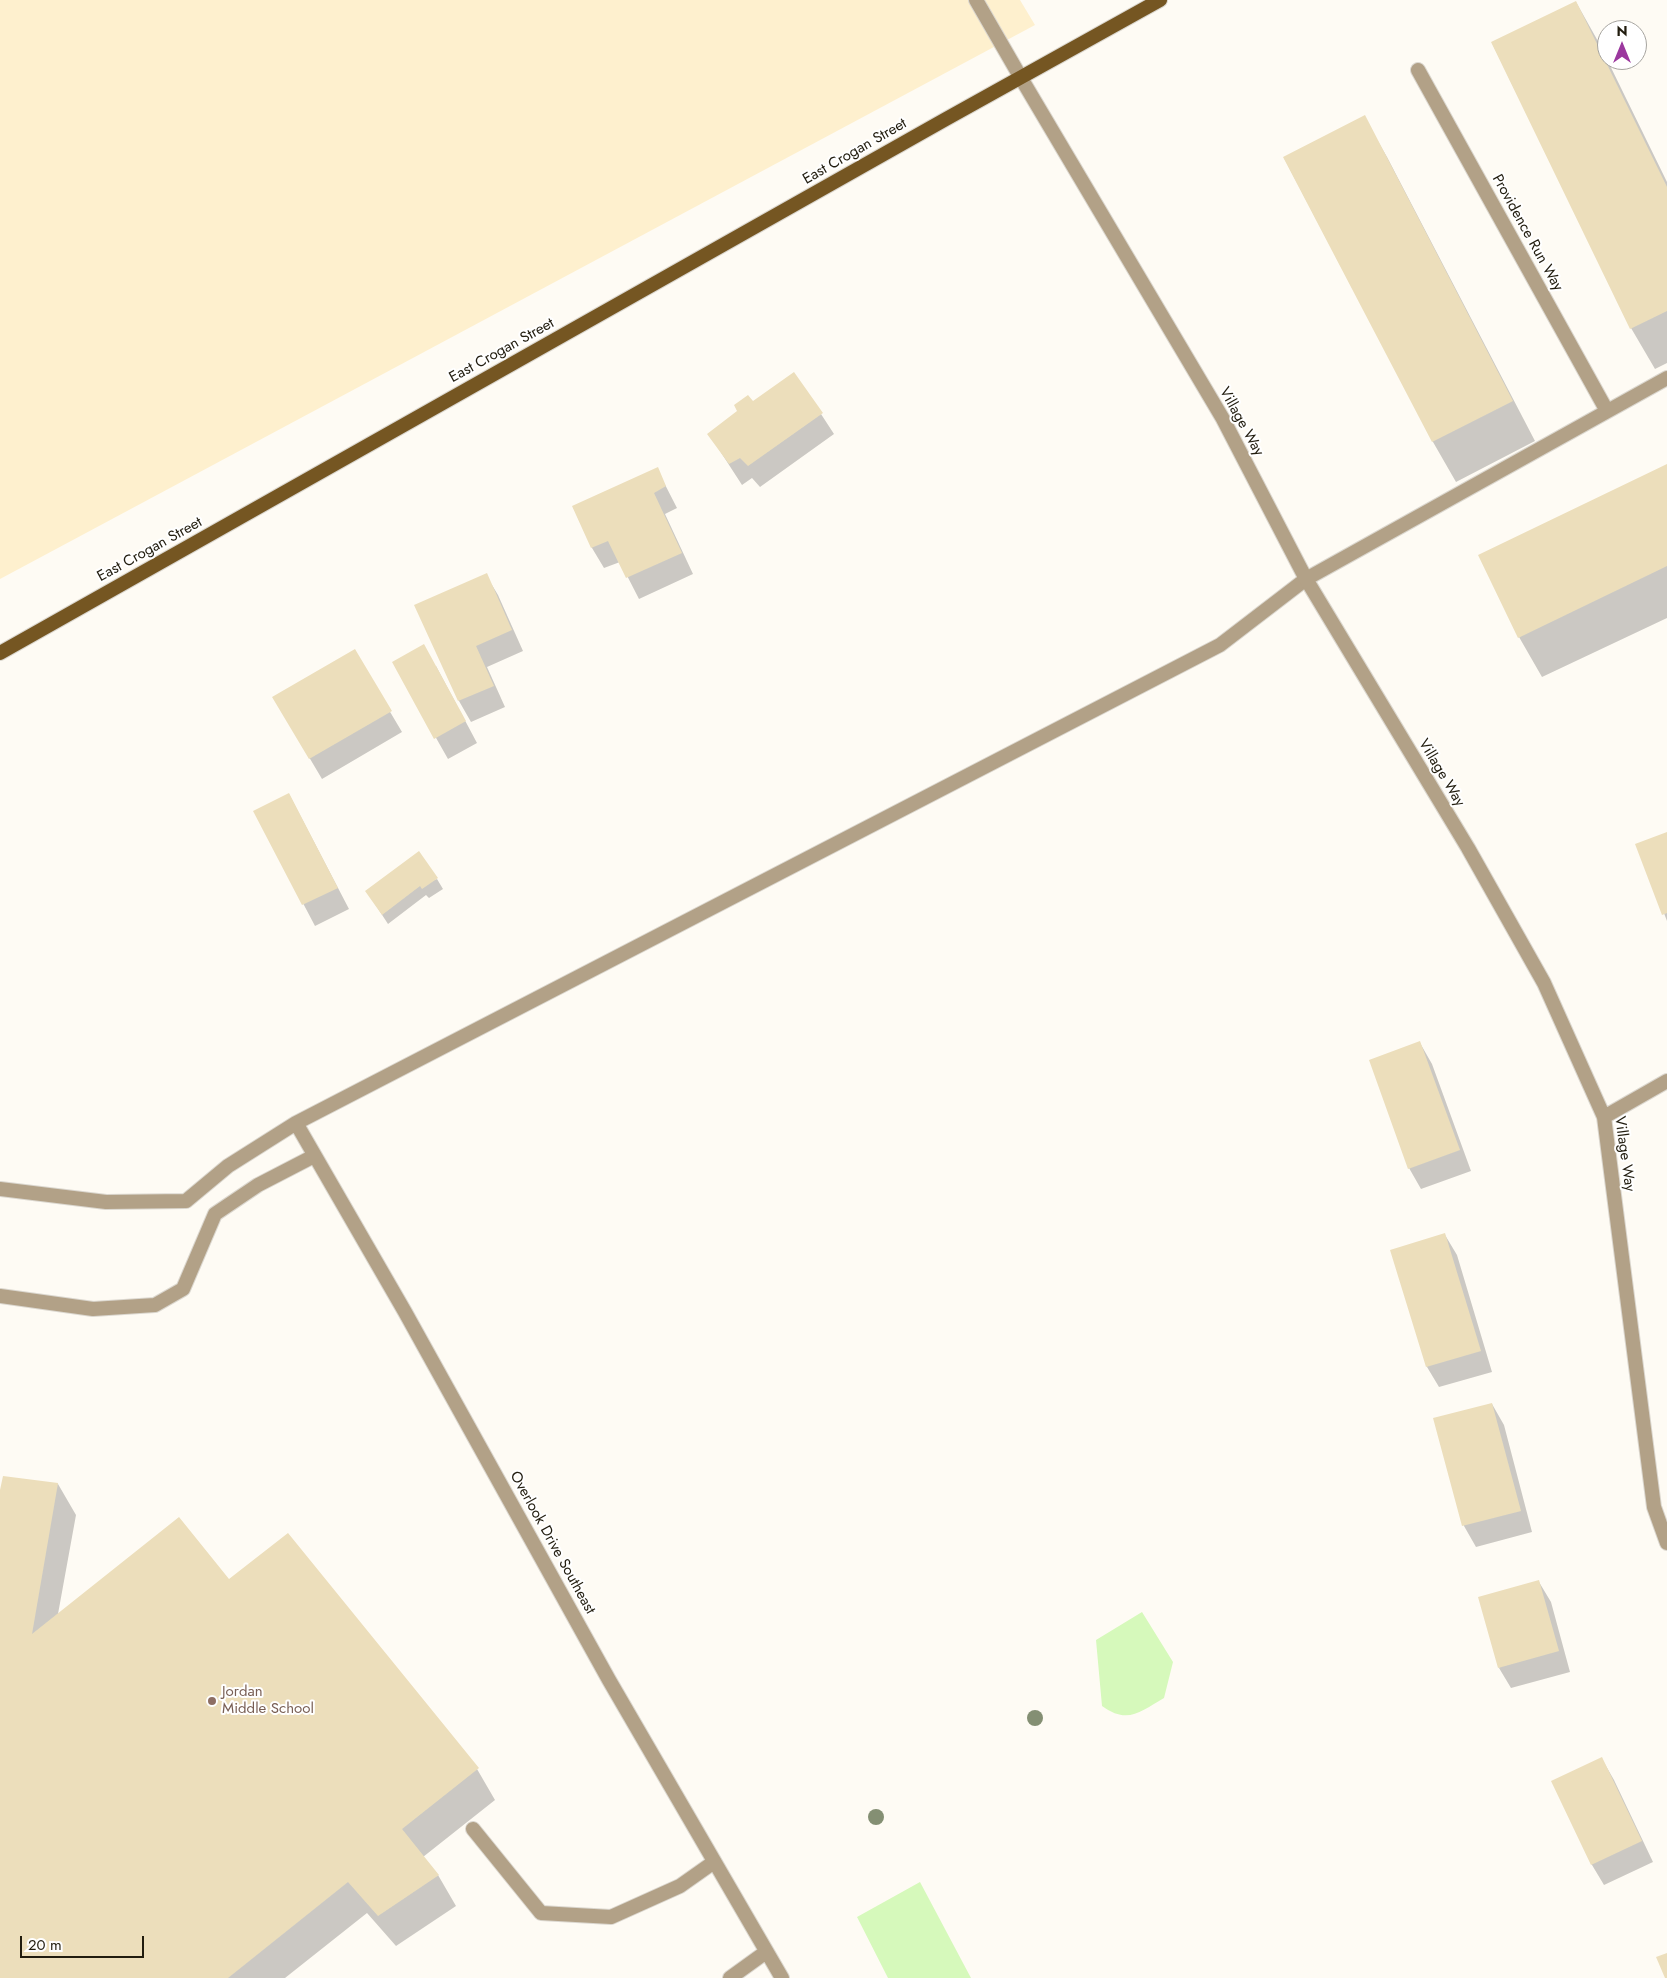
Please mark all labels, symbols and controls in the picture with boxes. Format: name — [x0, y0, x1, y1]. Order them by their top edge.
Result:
north arrow — [1597, 20, 1647, 70]
text: N — [1616, 21, 1628, 41]
street label: East Crogan Street — [800, 115, 910, 189]
street label: Providence Run Way — [1487, 172, 1567, 294]
street label: East Crogan Street — [447, 315, 557, 387]
street label: Village Way — [1215, 384, 1267, 460]
street label: East Crogan Street — [95, 514, 205, 586]
street label: Village Way — [1414, 736, 1468, 810]
street label: Village Way — [1610, 1115, 1638, 1193]
street label: Overlook Drive Southeast — [505, 1468, 599, 1618]
place label: Jordan Middle School — [222, 1683, 314, 1718]
marker: Jordan Middle School — [206, 1695, 218, 1707]
scale bar — [22, 1926, 146, 1958]
text: 20 m — [28, 1934, 62, 1956]

